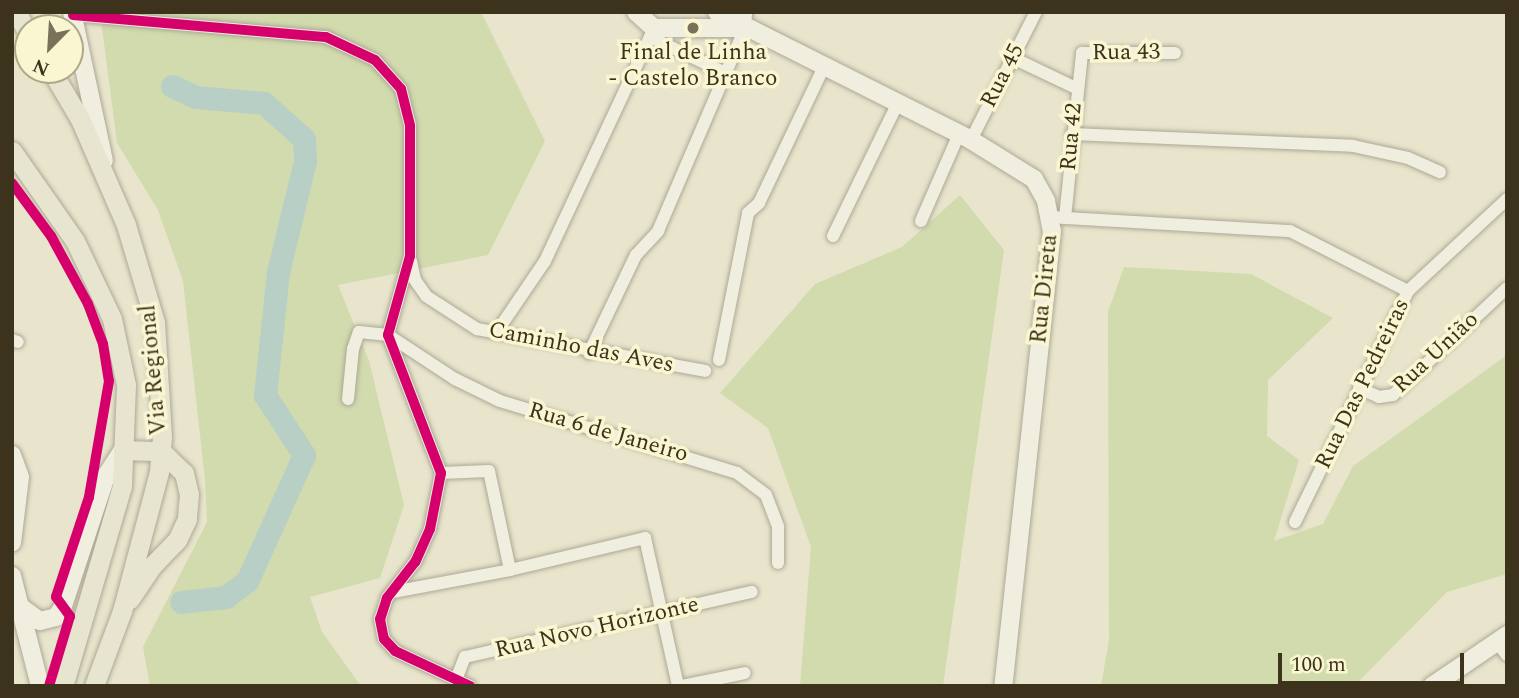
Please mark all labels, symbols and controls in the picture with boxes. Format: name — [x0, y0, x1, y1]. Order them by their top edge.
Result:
north arrow — [14, 14, 84, 84]
marker: Final de Linha - Castelo Branco — [685, 20, 701, 36]
place label: Final de Linha - Castelo Branco — [609, 39, 777, 93]
street label: Rua 45 — [975, 39, 1031, 113]
street label: Rua 43 — [1092, 39, 1160, 67]
text: N — [28, 50, 54, 83]
street label: Rua 42 — [1055, 102, 1089, 172]
street label: Rua Direta — [1026, 233, 1064, 345]
street label: Rua Das Pedreiras — [1310, 294, 1416, 474]
street label: Via Regional — [135, 304, 173, 436]
street label: Rua União — [1387, 306, 1485, 400]
street label: Caminho das Aves — [486, 317, 676, 379]
street label: Rua 6 de Janeiro — [525, 397, 691, 469]
street label: Rua Novo Horizonte — [492, 591, 702, 665]
scale bar — [1281, 638, 1466, 682]
text: 100 m — [1291, 649, 1346, 681]

